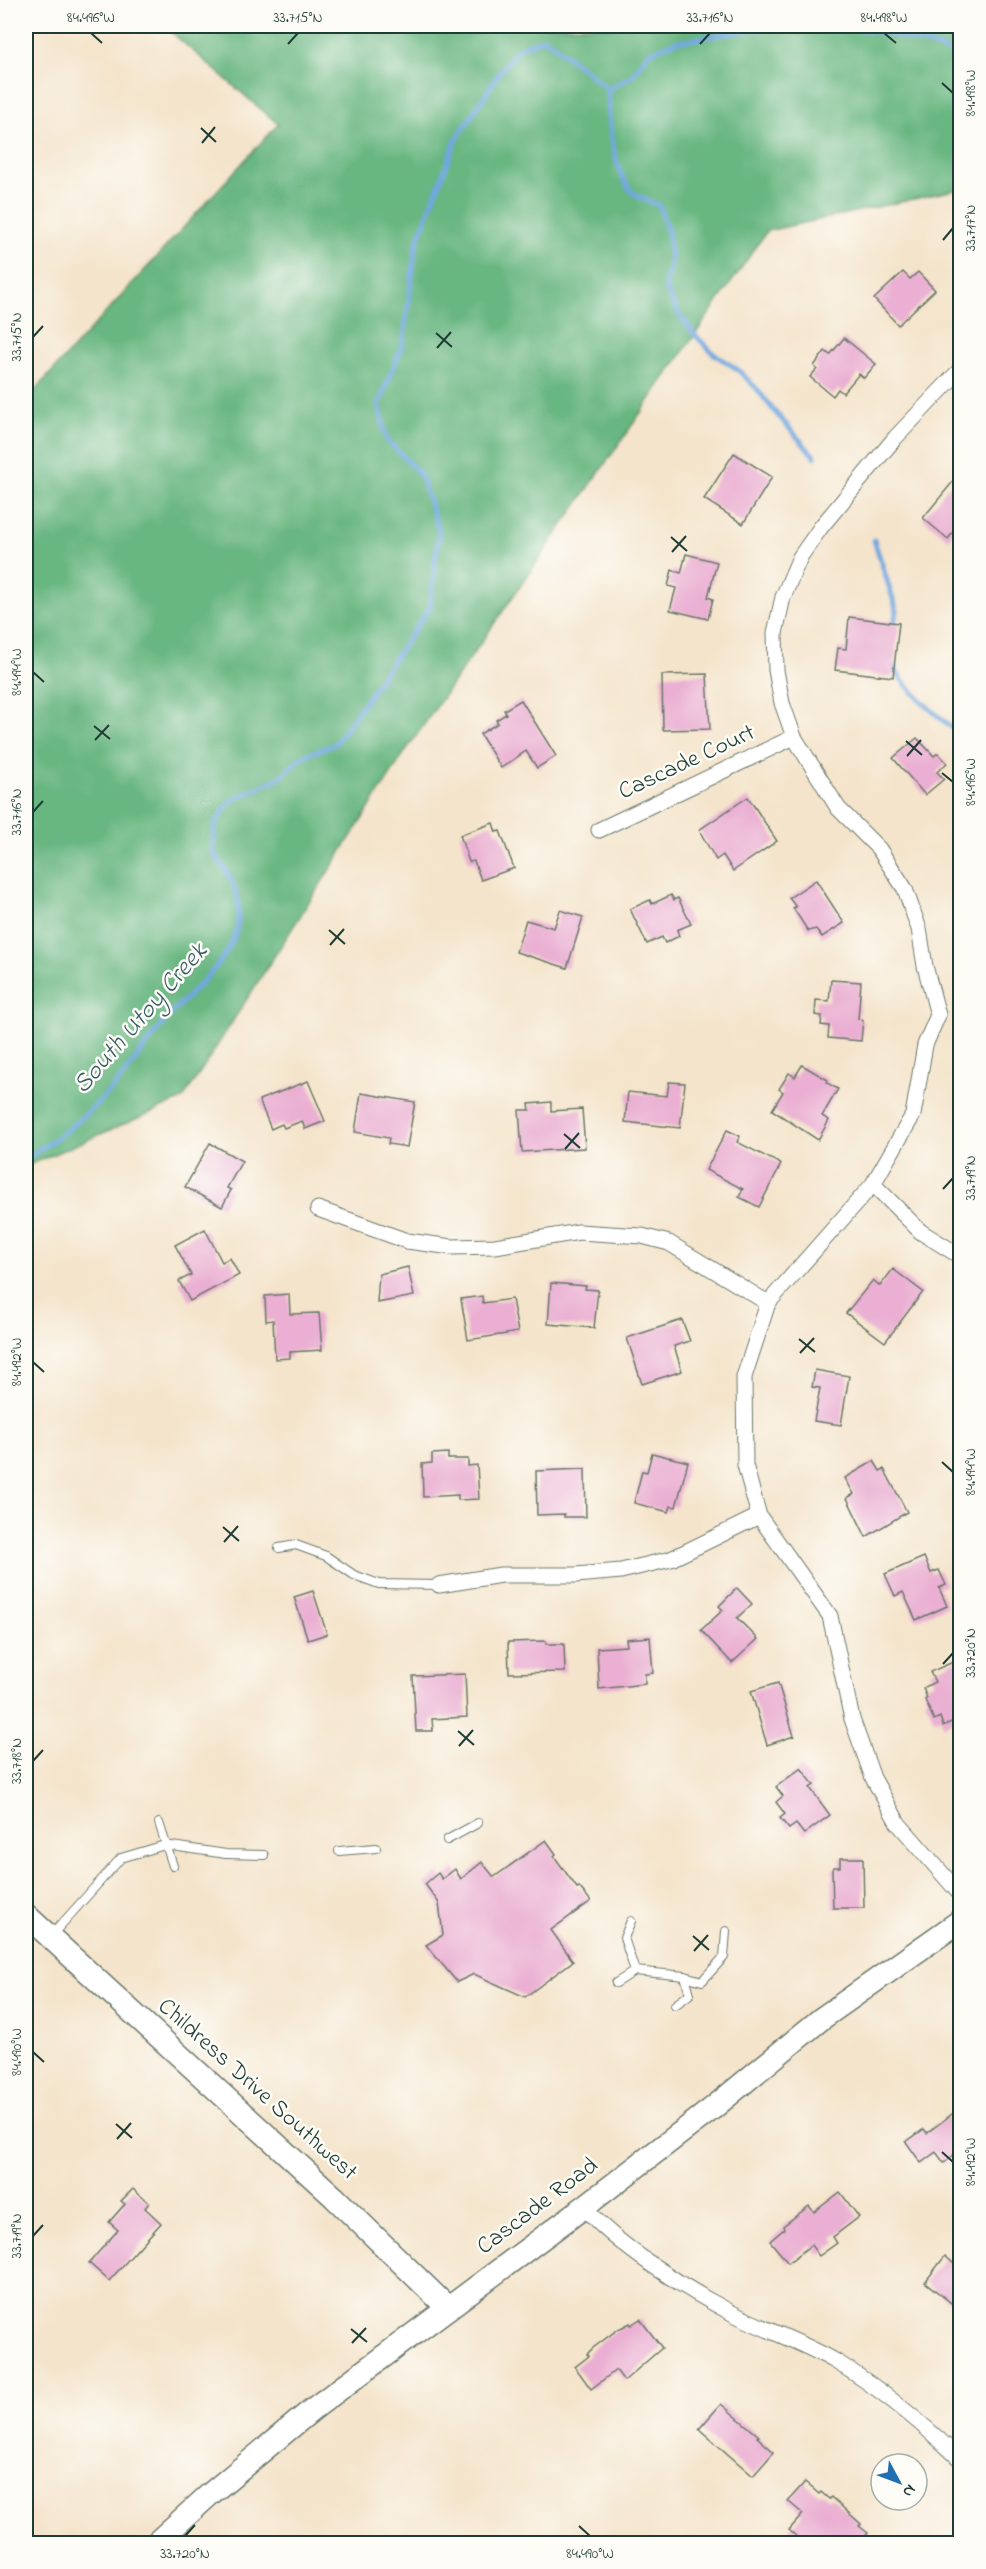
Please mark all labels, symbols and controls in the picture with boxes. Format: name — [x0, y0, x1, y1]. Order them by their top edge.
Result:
text: 84.496°W — [67, 7, 115, 29]
text: 33.715°N — [273, 7, 323, 29]
text: 33.716°N — [686, 7, 734, 29]
text: 84.498°W — [861, 7, 907, 29]
text: 84.498°W — [960, 70, 982, 116]
text: 33.717°N — [960, 205, 982, 251]
text: 33.715°N — [6, 312, 28, 362]
text: 84.494°W — [6, 648, 28, 696]
street label: Cascade Court — [613, 716, 761, 810]
text: 84.496°W — [960, 758, 982, 806]
text: 33.716°N — [6, 788, 28, 836]
water label: South Utoy Creek — [65, 934, 218, 1103]
text: 33.719°N — [960, 1155, 982, 1201]
text: 84.492°W — [6, 1338, 28, 1386]
text: 84.494°W — [960, 1448, 982, 1496]
text: 33.720°N — [960, 1628, 982, 1678]
text: 33.718°N — [6, 1738, 28, 1784]
street label: Childress Drive Southwest — [149, 1990, 365, 2190]
text: 84.490°W — [6, 2028, 28, 2076]
text: 84.492°W — [960, 2138, 982, 2186]
street label: Cascade Road — [470, 2149, 607, 2264]
text: 33.719°N — [6, 2213, 28, 2259]
north arrow — [869, 2452, 929, 2512]
text: N — [896, 2479, 921, 2503]
text: 33.720°N — [160, 2543, 210, 2565]
text: 84.490°W — [566, 2543, 614, 2565]

